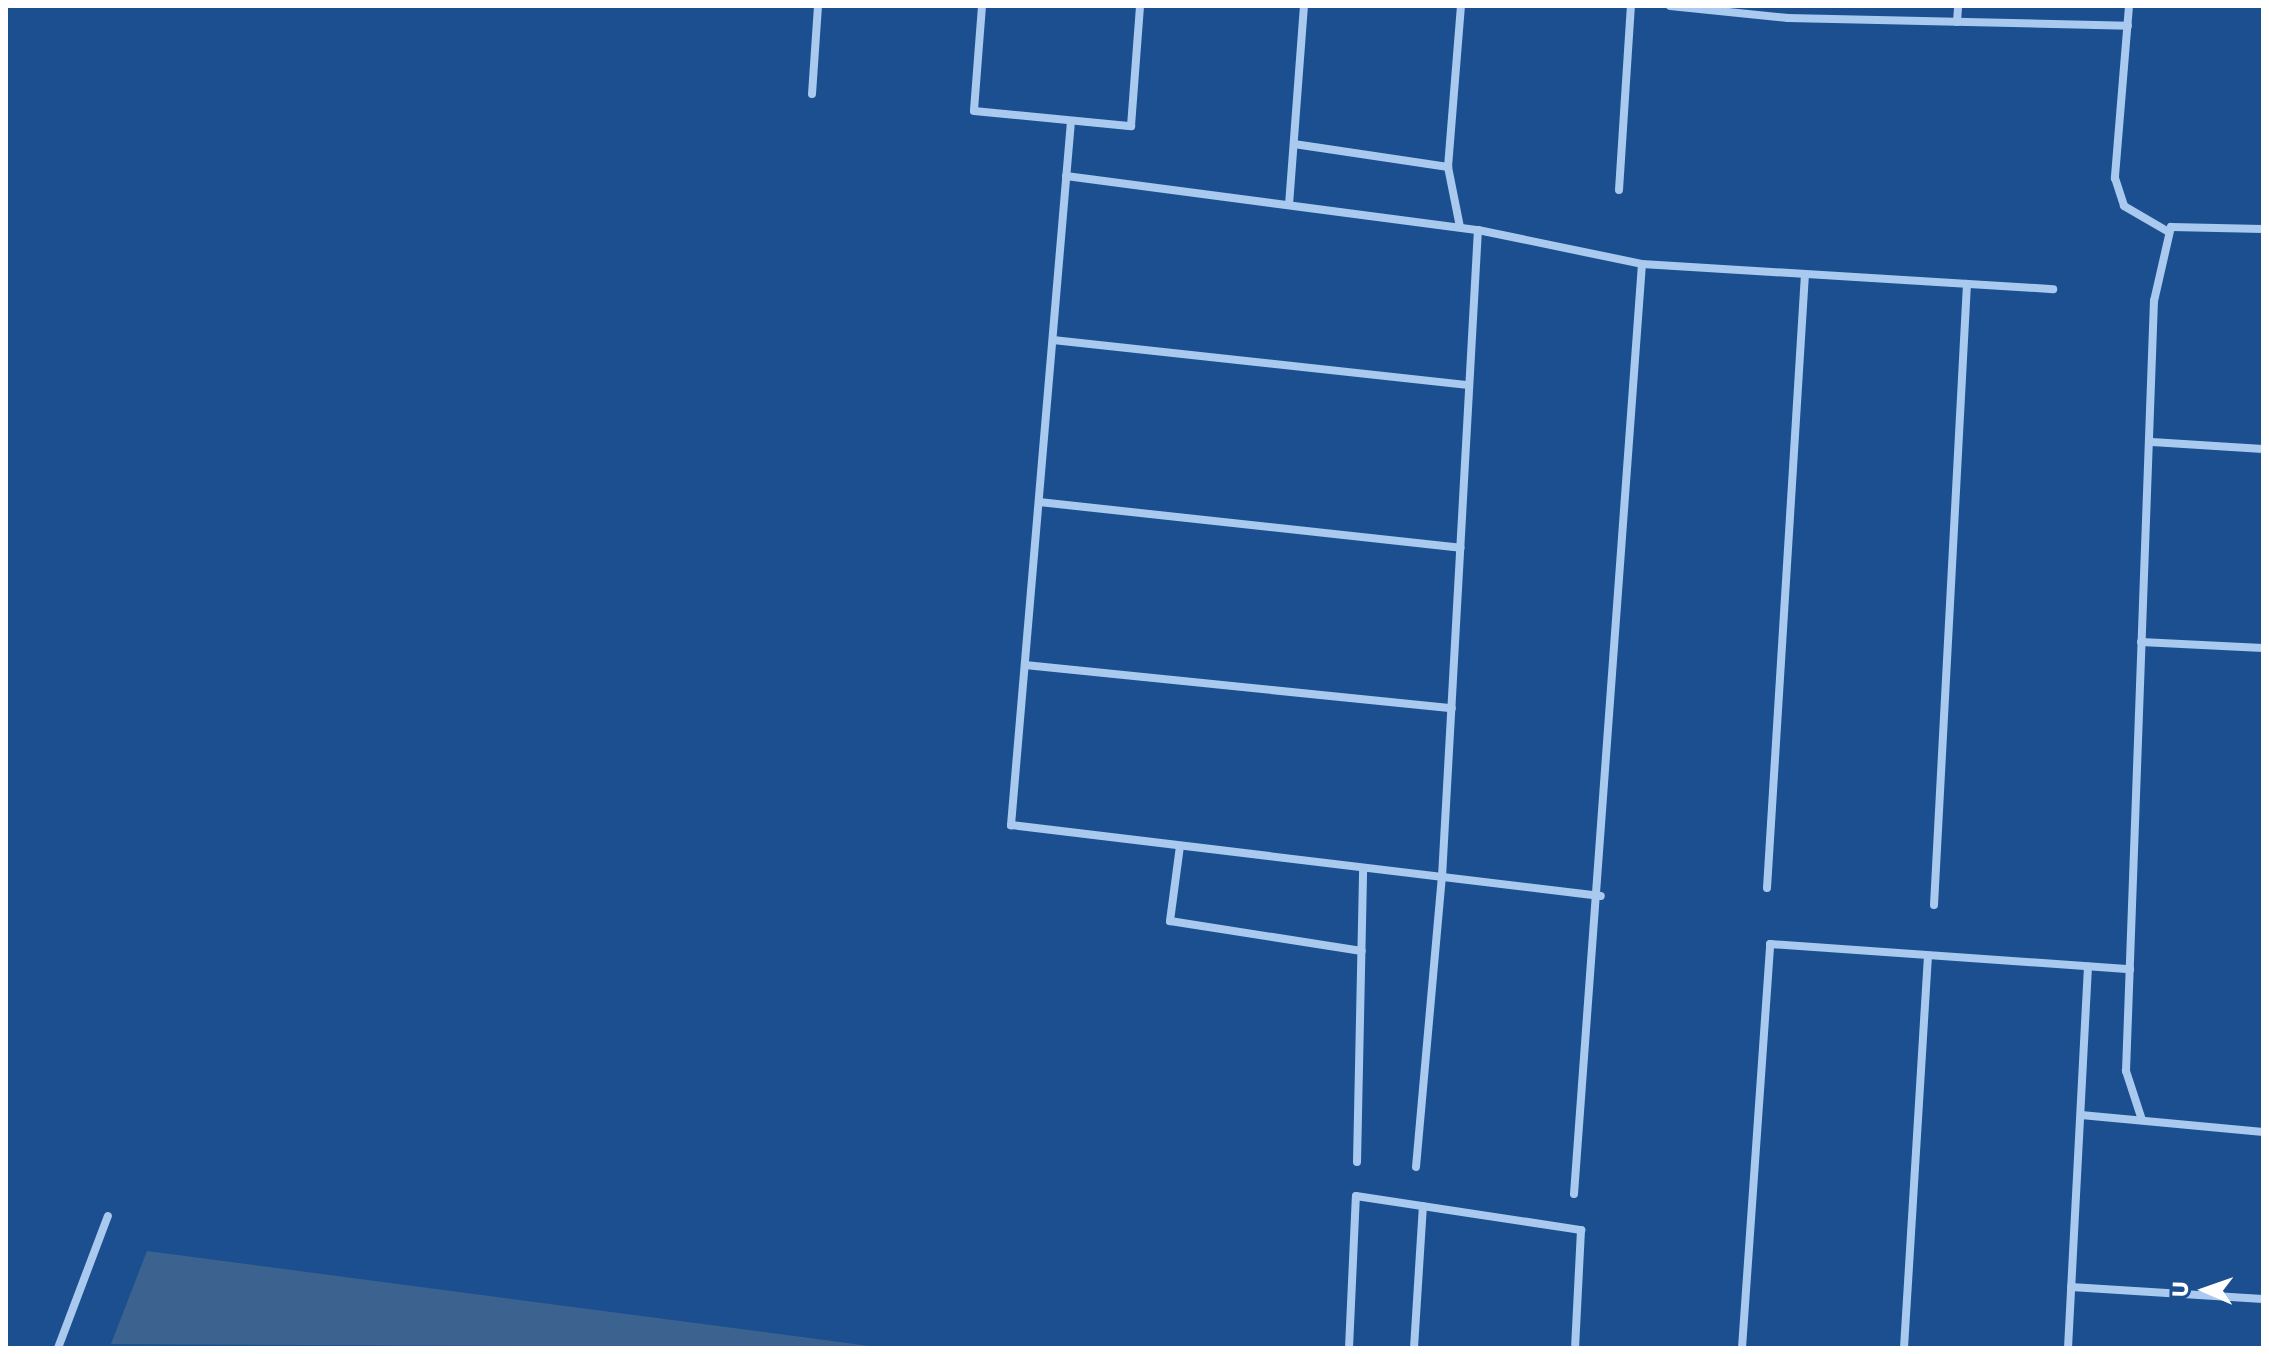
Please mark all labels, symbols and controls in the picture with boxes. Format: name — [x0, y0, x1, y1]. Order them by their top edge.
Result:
north arrow — [2165, 1250, 2245, 1330]
text: U — [2165, 1281, 2196, 1297]

